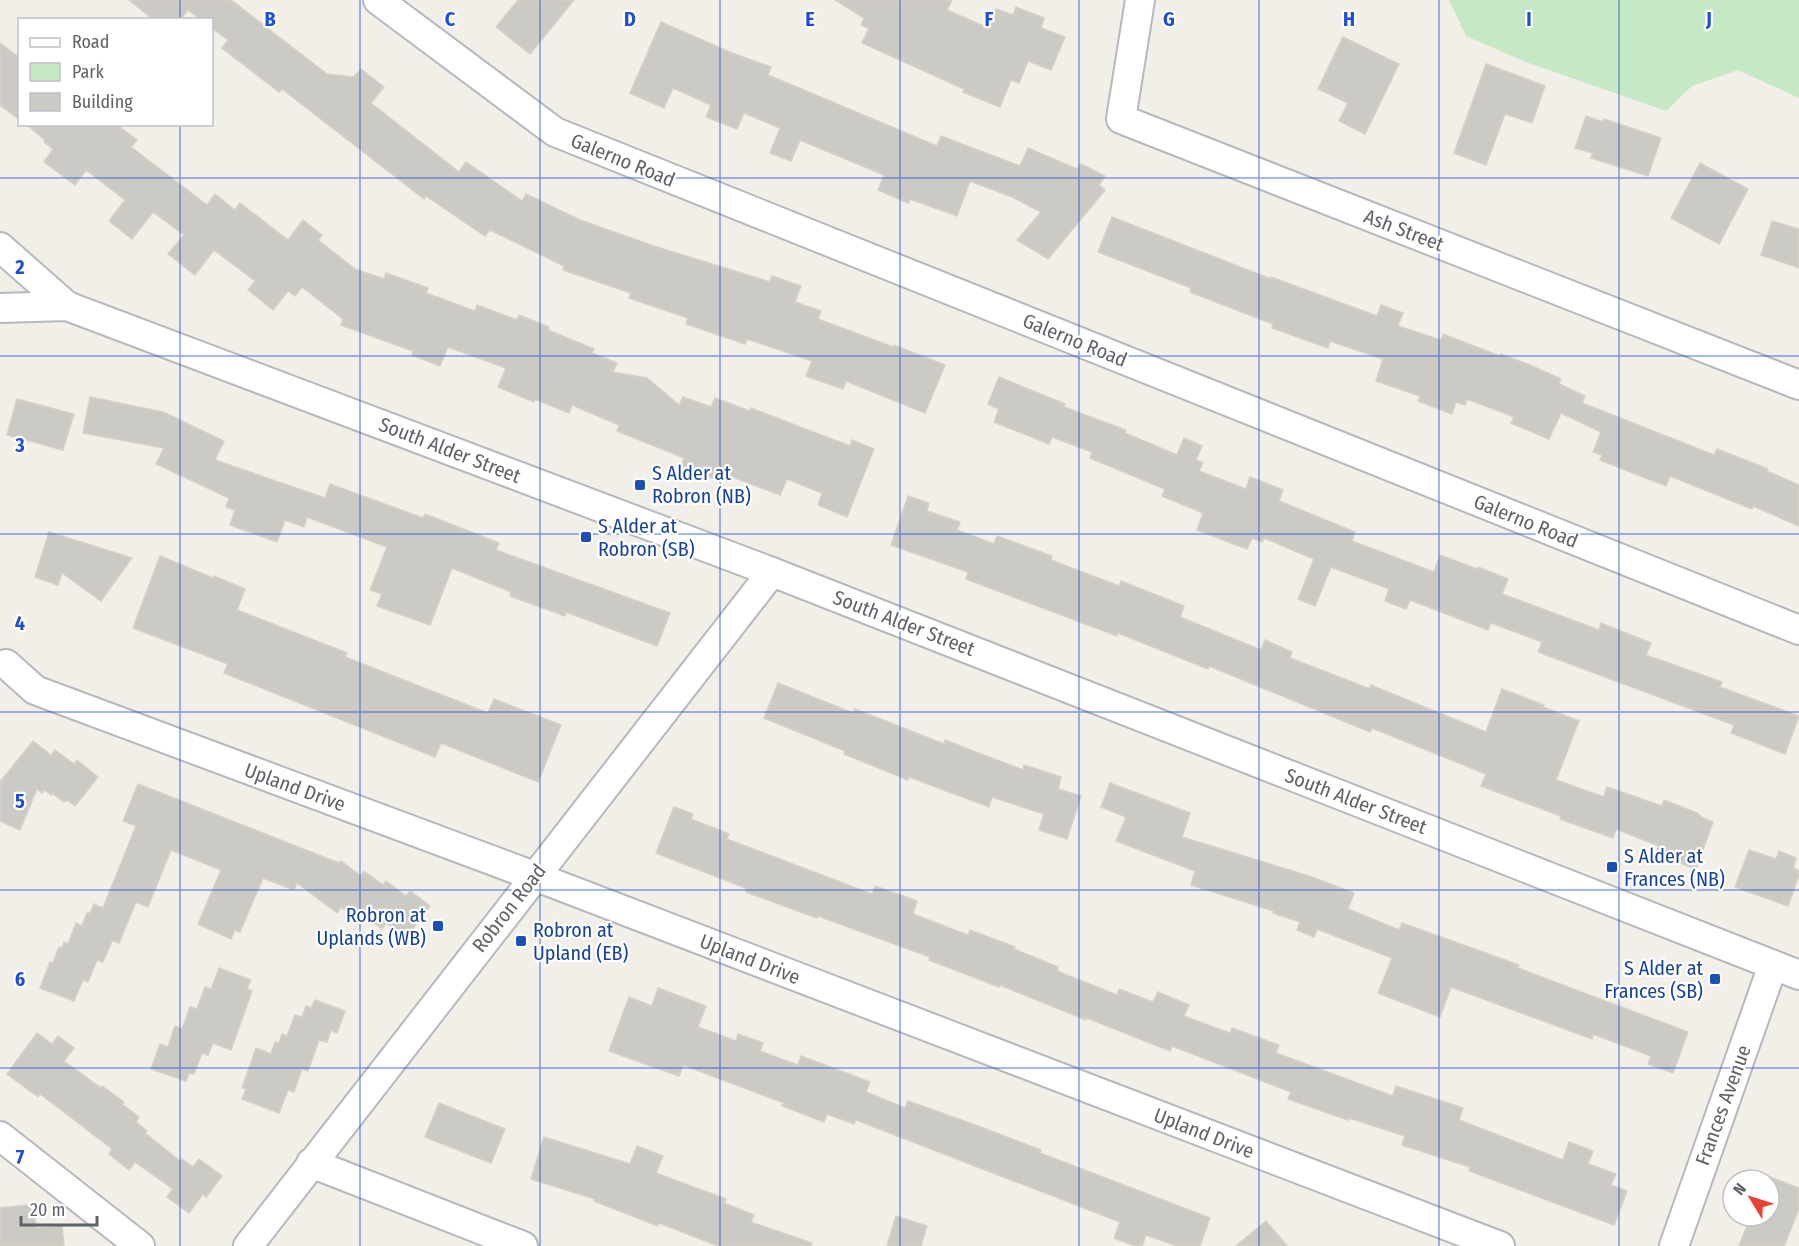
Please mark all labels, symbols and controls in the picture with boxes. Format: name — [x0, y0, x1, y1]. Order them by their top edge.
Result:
text: B — [264, 7, 276, 31]
text: C — [445, 7, 456, 31]
text: D — [624, 7, 636, 31]
text: E — [805, 7, 815, 31]
text: F — [985, 7, 994, 31]
text: G — [1163, 7, 1175, 31]
text: H — [1343, 7, 1355, 31]
text: I — [1526, 7, 1532, 31]
text: J — [1705, 7, 1712, 31]
legend — [18, 18, 213, 126]
text: Road — [72, 31, 109, 53]
text: Park — [72, 61, 105, 83]
text: Building — [72, 91, 133, 113]
street label: Galerno Road — [567, 128, 679, 192]
street label: Ash Street — [1361, 204, 1448, 256]
text: 2 — [14, 255, 25, 279]
street label: Galerno Road — [1019, 308, 1131, 372]
street label: South Alder Street — [376, 412, 525, 488]
text: 3 — [14, 433, 25, 457]
place label: S Alder at Robron (NB) — [652, 461, 751, 508]
marker: S Alder at Robron (NB) — [633, 478, 647, 492]
street label: Galerno Road — [1470, 489, 1582, 553]
place label: S Alder at Robron (SB) — [598, 514, 695, 561]
marker: S Alder at Robron (SB) — [579, 530, 593, 544]
street label: South Alder Street — [830, 585, 979, 661]
text: 4 — [15, 611, 25, 635]
street label: Upland Drive — [241, 758, 349, 816]
street label: South Alder Street — [1282, 763, 1431, 839]
text: 5 — [15, 789, 25, 813]
place label: S Alder at Frances (NB) — [1624, 844, 1725, 891]
street label: Robron Road — [467, 859, 551, 957]
marker: S Alder at Frances (NB) — [1605, 860, 1619, 874]
place label: Robron at Uplands (WB) — [316, 903, 426, 950]
place label: Robron at Upland (EB) — [533, 918, 629, 965]
marker: Robron at Uplands (WB) — [431, 919, 445, 933]
street label: Upland Drive — [696, 929, 804, 989]
marker: Robron at Upland (EB) — [514, 934, 528, 948]
place label: S Alder at Frances (SB) — [1604, 956, 1703, 1003]
text: 6 — [15, 967, 25, 991]
marker: S Alder at Frances (SB) — [1708, 972, 1722, 986]
street label: Frances Avenue — [1690, 1042, 1756, 1168]
street label: Upland Drive — [1150, 1103, 1258, 1163]
text: 7 — [16, 1145, 25, 1169]
north arrow — [1721, 1168, 1781, 1228]
text: N — [1729, 1179, 1750, 1199]
scale bar — [21, 1189, 98, 1227]
text: 20 m — [30, 1199, 65, 1221]

